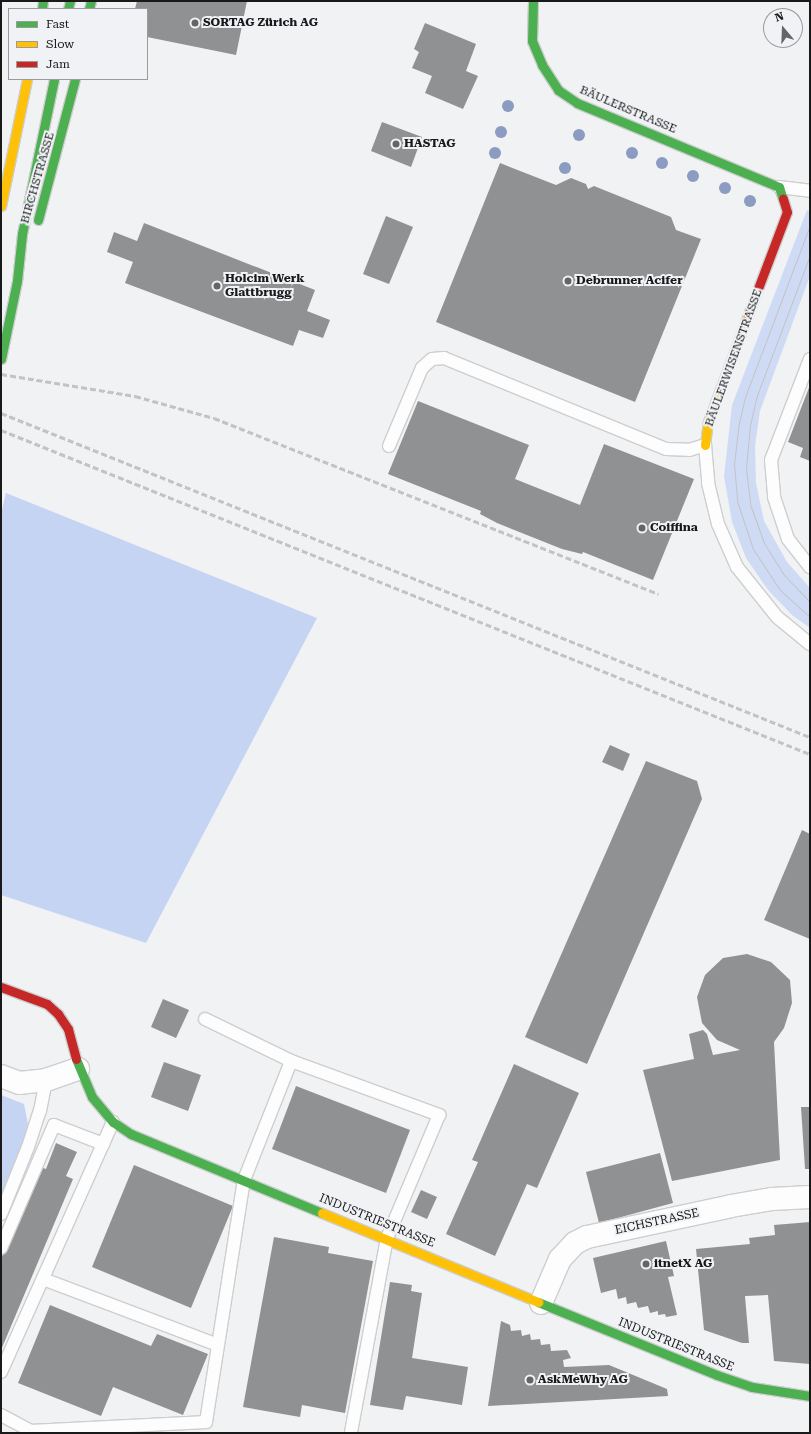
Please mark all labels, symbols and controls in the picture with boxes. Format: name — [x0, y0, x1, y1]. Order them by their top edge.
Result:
legend — [8, 8, 148, 80]
north arrow — [763, 8, 803, 48]
text: N — [773, 10, 785, 25]
place label: SORTAG Zürich AG — [203, 16, 318, 30]
text: Fast — [46, 17, 69, 31]
marker: SORTAG Zürich AG — [190, 18, 200, 28]
text: Slow — [46, 37, 74, 51]
text: Jam — [46, 57, 70, 71]
street label: BÄULERSTRASSE — [577, 83, 679, 137]
street label: BIRCHSTRASSE — [18, 131, 58, 225]
place label: HASTAG — [404, 137, 456, 151]
marker: HASTAG — [391, 139, 401, 149]
place label: Holcim Werk Glattbrugg — [225, 272, 305, 300]
place label: Debrunner Acifer — [576, 274, 683, 288]
marker: Debrunner Acifer — [563, 276, 573, 286]
marker: Holcim Werk Glattbrugg — [212, 281, 222, 291]
street label: BÄULERWISENSTRASSE — [702, 287, 766, 429]
place label: Coiffina — [650, 521, 698, 535]
marker: Coiffina — [637, 523, 647, 533]
street label: INDUSTRIESTRASSE — [317, 1191, 437, 1251]
street label: EICHSTRASSE — [614, 1206, 700, 1238]
place label: itnetX AG — [654, 1257, 712, 1271]
marker: itnetX AG — [641, 1259, 651, 1269]
street label: INDUSTRIESTRASSE — [616, 1315, 736, 1375]
place label: AskMeWhy AG — [538, 1373, 628, 1387]
marker: AskMeWhy AG — [525, 1375, 535, 1385]

